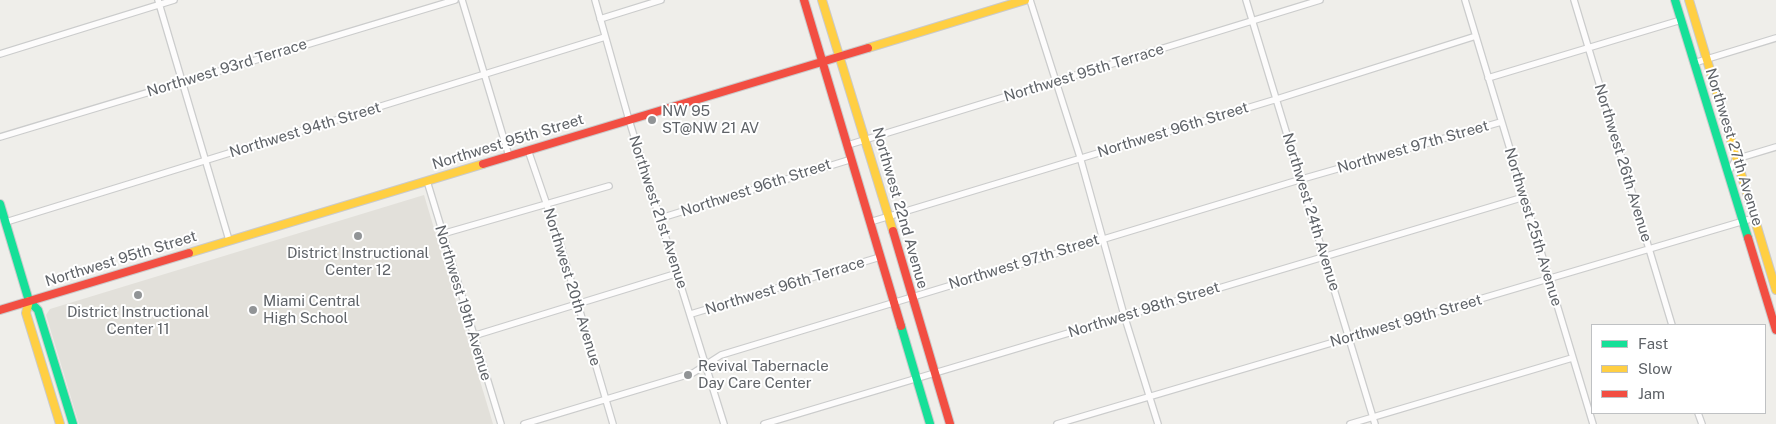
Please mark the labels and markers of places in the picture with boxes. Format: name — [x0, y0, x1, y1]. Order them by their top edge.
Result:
place label: NW 95 ST@NW 21 AV — [662, 102, 759, 137]
marker: NW 95 ST@NW 21 AV — [646, 114, 658, 126]
marker: District Instructional Center 12 — [352, 230, 364, 242]
place label: District Instructional Center 12 — [287, 244, 429, 279]
marker: District Instructional Center 11 — [132, 289, 144, 301]
place label: Miami Central High School — [263, 292, 360, 327]
place label: District Instructional Center 11 — [67, 303, 209, 338]
marker: Miami Central High School — [247, 304, 259, 316]
place label: Revival Tabernacle Day Care Center — [698, 357, 829, 392]
marker: Revival Tabernacle Day Care Center — [682, 369, 694, 381]

